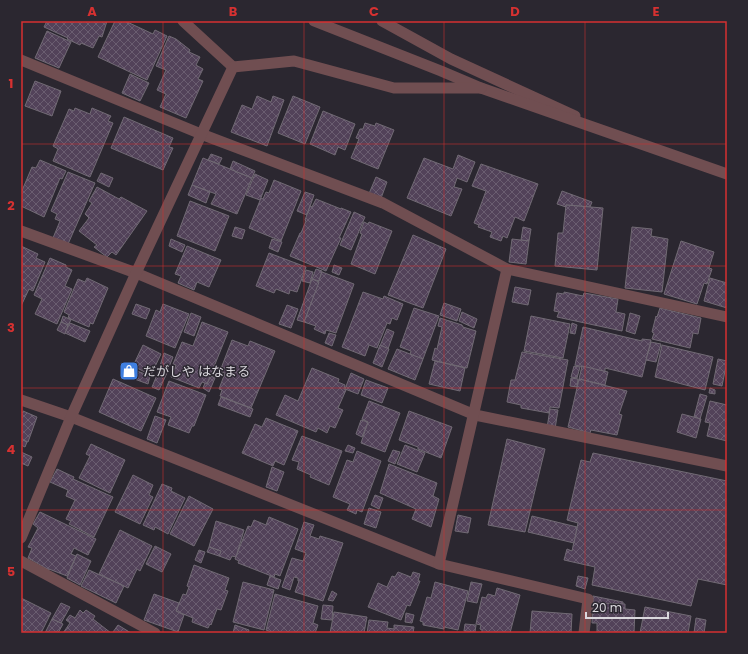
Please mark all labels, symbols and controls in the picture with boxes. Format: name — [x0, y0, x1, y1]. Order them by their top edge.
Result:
text: A — [87, 2, 97, 21]
text: B — [229, 2, 238, 21]
text: C — [369, 2, 379, 21]
text: D — [510, 2, 520, 21]
text: E — [652, 2, 660, 21]
text: 1 — [9, 74, 13, 93]
text: 2 — [7, 196, 15, 215]
text: 3 — [7, 318, 15, 337]
shop icon: だがしや はなまる — [118, 360, 140, 382]
place label: だがしや はなまる — [143, 362, 250, 381]
text: 4 — [7, 440, 16, 459]
text: 5 — [7, 562, 15, 581]
scale bar — [586, 594, 668, 620]
text: 20 m — [592, 599, 622, 616]

